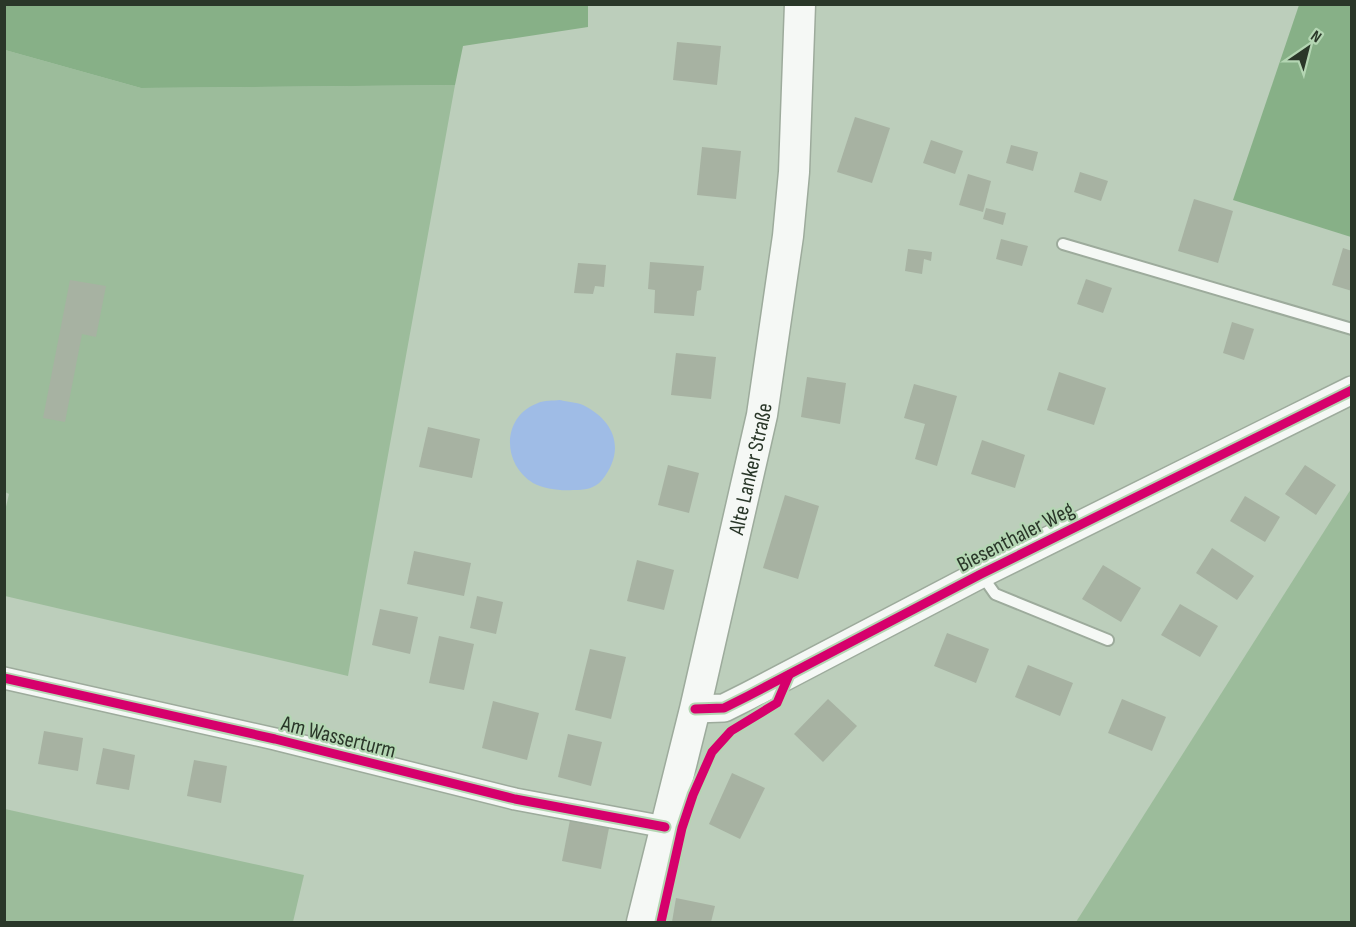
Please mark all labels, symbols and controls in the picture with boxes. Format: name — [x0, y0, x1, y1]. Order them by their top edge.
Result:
north arrow — [1278, 18, 1338, 78]
text: N — [1307, 27, 1325, 47]
street label: Alte Lanker Straße — [723, 401, 779, 538]
street label: Biesenthaler Weg — [953, 496, 1079, 578]
street label: Am Wasserturm — [278, 710, 399, 765]

